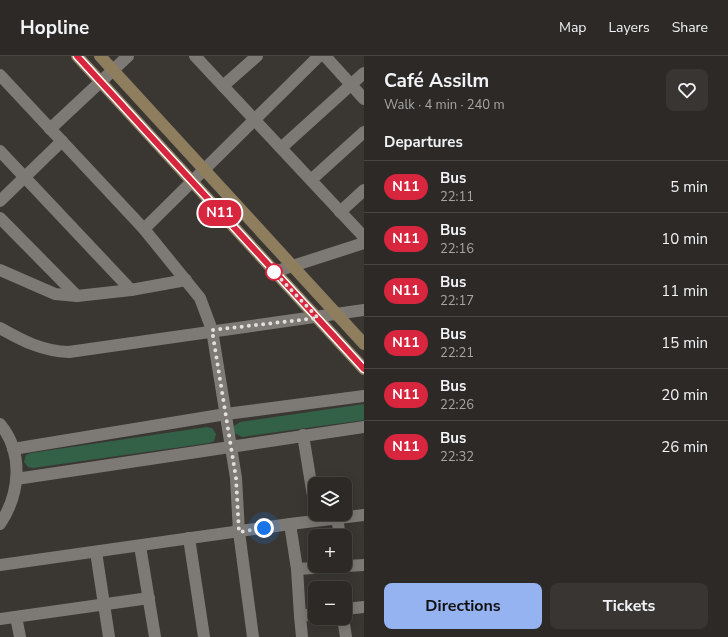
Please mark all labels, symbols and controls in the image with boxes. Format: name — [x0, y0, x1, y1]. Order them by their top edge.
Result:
text: Hopline — [20, 15, 89, 41]
text: Map — [559, 18, 586, 37]
text: Layers — [608, 18, 650, 37]
text: Share — [672, 18, 708, 37]
text: Café Assilm — [384, 68, 489, 94]
button: heart — [666, 69, 708, 111]
text: Walk · 4 min · 240 m — [384, 96, 505, 114]
text: Departures — [384, 132, 463, 152]
text: Bus — [440, 168, 466, 188]
text: N11 — [392, 177, 420, 196]
text: 5 min — [670, 177, 708, 197]
text: 22:11 — [440, 188, 474, 206]
line badge: N11 — [197, 200, 243, 226]
text: N11 — [206, 203, 234, 222]
text: Bus — [440, 220, 466, 240]
text: N11 — [392, 229, 420, 248]
text: 10 min — [661, 229, 708, 249]
text: 22:16 — [440, 240, 474, 258]
unlabelled marker — [265, 263, 283, 281]
text: Bus — [440, 272, 466, 292]
text: N11 — [392, 281, 420, 300]
text: 11 min — [661, 281, 708, 301]
text: 22:17 — [440, 292, 474, 310]
text: Bus — [440, 324, 466, 344]
text: N11 — [392, 333, 420, 352]
text: 15 min — [661, 333, 708, 353]
text: 22:21 — [440, 344, 474, 362]
text: Bus — [440, 376, 466, 396]
text: N11 — [392, 385, 420, 404]
text: 20 min — [661, 385, 708, 405]
text: 22:26 — [440, 396, 474, 414]
text: Bus — [440, 428, 466, 448]
text: N11 — [392, 437, 420, 456]
text: 26 min — [661, 437, 708, 457]
text: 22:32 — [440, 448, 474, 466]
map controls — [308, 477, 352, 625]
button: layers — [308, 477, 352, 521]
your location — [254, 518, 274, 538]
button: + — [308, 529, 352, 573]
button: − — [308, 581, 352, 625]
button: Directions — [384, 583, 542, 629]
button: Tickets — [550, 583, 708, 629]

